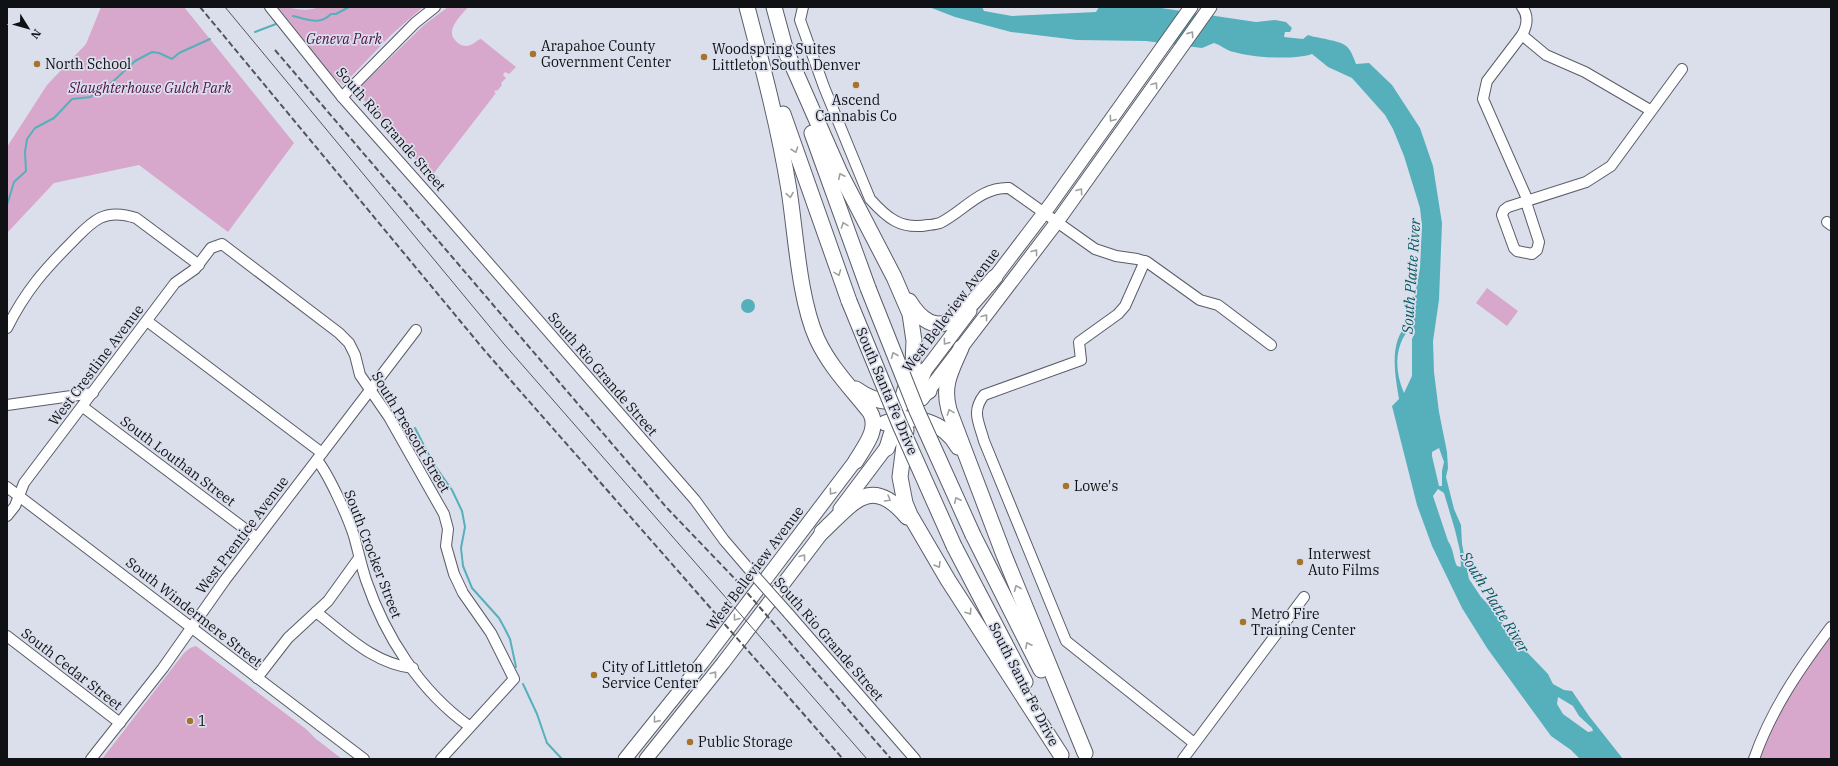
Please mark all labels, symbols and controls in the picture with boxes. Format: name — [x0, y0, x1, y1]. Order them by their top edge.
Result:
north arrow — [8, 8, 48, 48]
text: N — [28, 26, 44, 42]
park label: Geneva Park — [306, 30, 383, 48]
one-way arrow — [1186, 32, 1193, 39]
place label: Arapahoe County Government Center — [541, 37, 672, 71]
place label: Woodspring Suites Littleton South Denver — [712, 40, 861, 74]
marker: Arapahoe County Government Center — [528, 49, 538, 59]
marker: Woodspring Suites Littleton South Denver — [699, 52, 709, 62]
place label: North School — [45, 55, 131, 73]
marker: North School — [32, 59, 42, 69]
street label: South Rio Grande Street — [332, 63, 450, 195]
park label: Slaughterhouse Gulch Park — [68, 79, 232, 97]
marker: Ascend Cannabis Co — [851, 80, 861, 90]
one-way arrow — [1150, 82, 1158, 89]
place label: Ascend Cannabis Co — [815, 91, 897, 125]
one-way arrow — [1110, 114, 1117, 121]
one-way arrow — [790, 147, 799, 154]
one-way arrow — [838, 173, 846, 180]
one-way arrow — [1075, 188, 1082, 195]
one-way arrow — [785, 192, 794, 198]
water label: South Platte River — [1397, 217, 1425, 335]
one-way arrow — [841, 222, 849, 229]
street label: West Belleview Avenue — [898, 244, 1004, 376]
one-way arrow — [1030, 249, 1037, 256]
one-way arrow — [834, 269, 842, 276]
street label: West Crestline Avenue — [45, 301, 147, 429]
street label: South Rio Grande Street — [544, 308, 662, 440]
one-way arrow — [980, 315, 987, 322]
street label: South Santa Fe Drive — [852, 325, 922, 457]
one-way arrow — [944, 337, 951, 344]
one-way arrow — [891, 351, 899, 358]
street label: South Prescott Street — [368, 368, 454, 496]
one-way arrow — [946, 408, 955, 415]
street label: South Louthan Street — [117, 412, 239, 510]
street label: West Prentice Avenue — [192, 472, 292, 598]
place label: Lowe's — [1074, 477, 1118, 495]
marker: Lowe's — [1061, 481, 1071, 491]
street label: South Crocker Street — [340, 487, 406, 621]
one-way arrow — [830, 487, 837, 494]
one-way arrow — [884, 495, 891, 502]
one-way arrow — [954, 496, 962, 504]
street label: West Belleview Avenue — [702, 502, 808, 634]
place label: Interwest Auto Films — [1308, 545, 1379, 579]
water label: South Platte River — [1456, 547, 1534, 657]
street label: South Windermere Street — [122, 553, 266, 671]
one-way arrow — [798, 555, 805, 562]
marker: Interwest Auto Films — [1295, 557, 1305, 567]
one-way arrow — [934, 561, 941, 568]
street label: South Rio Grande Street — [770, 573, 888, 705]
one-way arrow — [1014, 584, 1022, 591]
place label: Metro Fire Training Center — [1251, 605, 1356, 639]
one-way arrow — [964, 608, 971, 615]
one-way arrow — [734, 614, 741, 621]
marker: Metro Fire Training Center — [1238, 617, 1248, 627]
street label: South Santa Fe Drive — [985, 619, 1063, 749]
street label: South Cedar Street — [18, 624, 126, 714]
one-way arrow — [1025, 641, 1033, 649]
place label: City of Littleton Service Center — [602, 658, 703, 692]
marker: City of Littleton Service Center — [589, 670, 599, 680]
one-way arrow — [710, 671, 717, 678]
place label: 1 — [198, 712, 206, 730]
marker: 1 — [185, 716, 195, 726]
one-way arrow — [654, 716, 661, 723]
place label: Public Storage — [698, 733, 793, 751]
marker: Public Storage — [685, 737, 695, 747]

